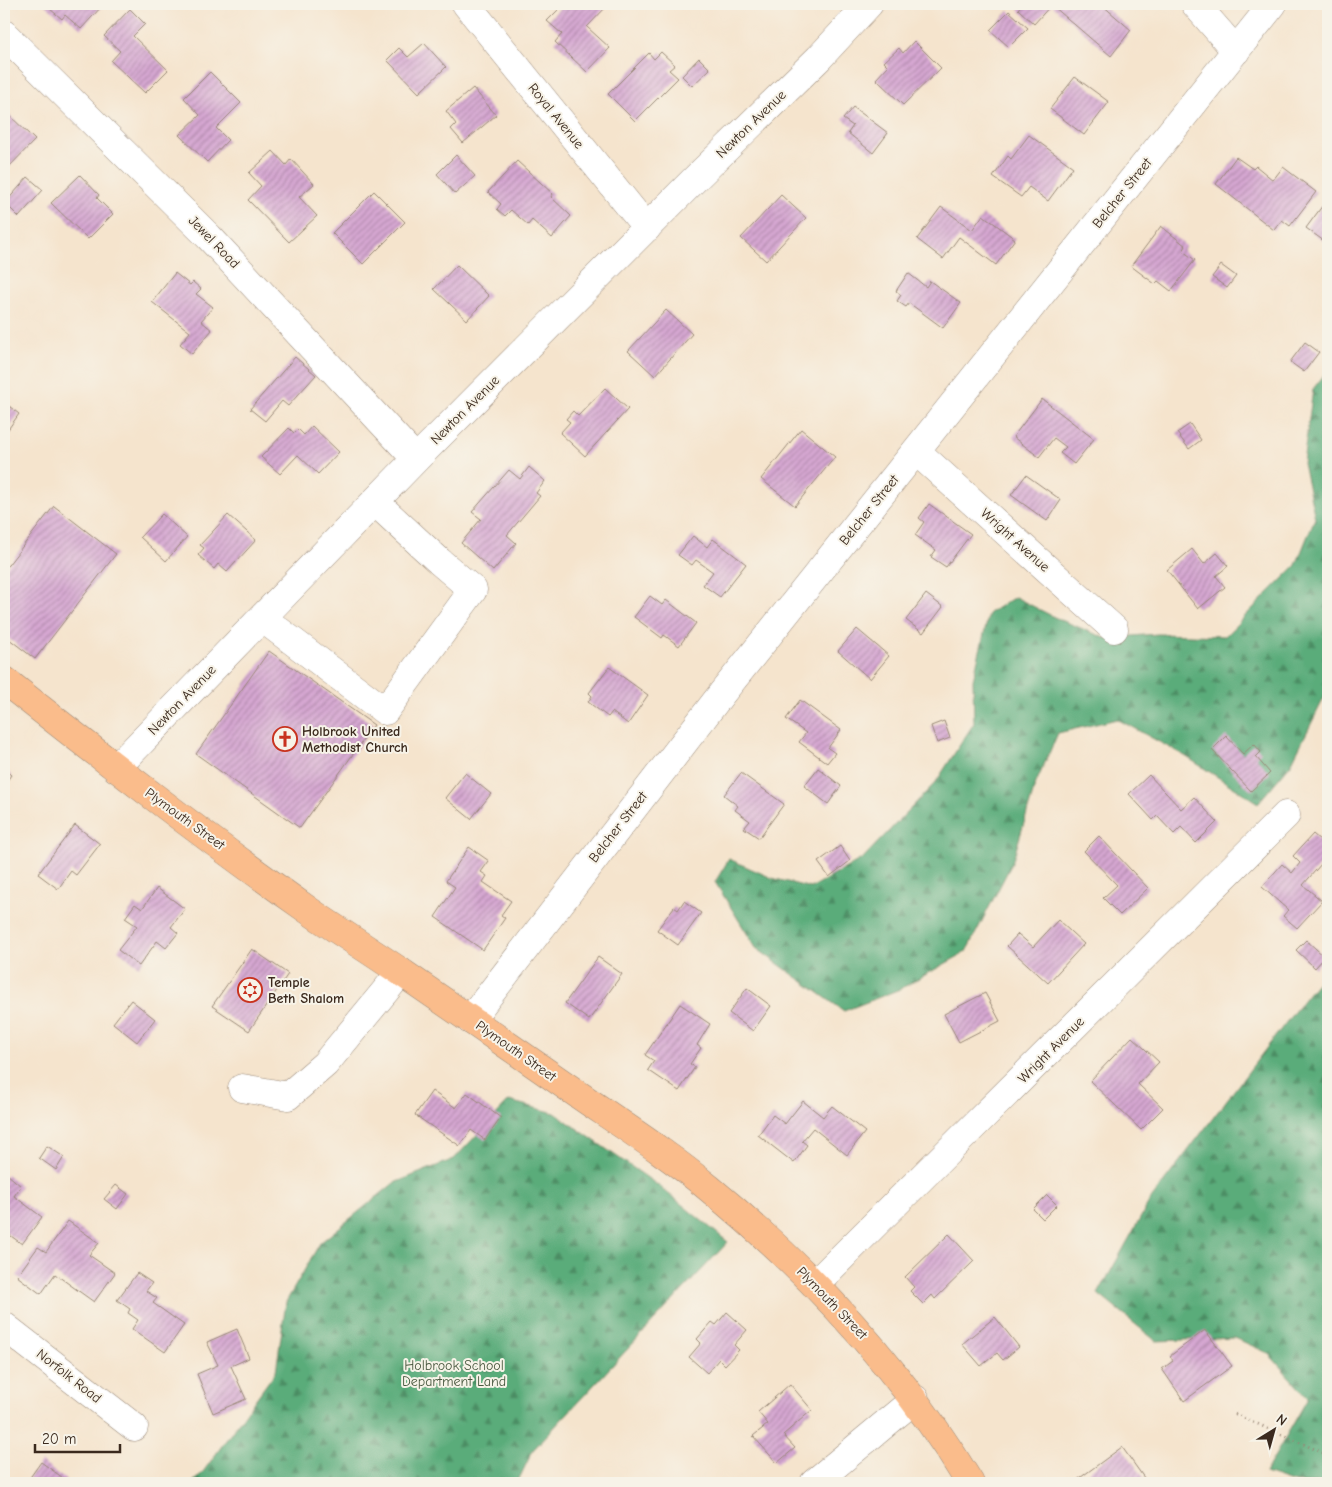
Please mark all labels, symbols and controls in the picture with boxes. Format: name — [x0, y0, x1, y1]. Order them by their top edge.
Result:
street label: Royal Avenue — [524, 80, 588, 152]
street label: Newton Avenue — [712, 86, 790, 162]
street label: Belcher Street — [1089, 154, 1156, 232]
street label: Jewel Road — [185, 212, 243, 272]
street label: Newton Avenue — [427, 372, 503, 448]
street label: Belcher Street — [836, 471, 903, 549]
street label: Wright Avenue — [977, 505, 1053, 575]
street label: Newton Avenue — [144, 661, 220, 739]
place label: Holbrook United Methodist Church — [302, 723, 408, 756]
church icon: Holbrook United Methodist Church — [272, 726, 298, 752]
street label: Plymouth Street — [142, 784, 229, 854]
street label: Belcher Street — [585, 787, 652, 866]
place label: Temple Beth Shalom — [268, 974, 344, 1007]
synagogue icon: Temple Beth Shalom — [237, 977, 263, 1003]
street label: Wright Avenue — [1014, 1013, 1088, 1087]
street label: Plymouth Street — [472, 1017, 560, 1086]
street label: Plymouth Street — [793, 1263, 872, 1344]
street label: Norfolk Road — [33, 1345, 105, 1407]
park label: Holbrook School Department Land — [402, 1357, 506, 1390]
north arrow — [1250, 1404, 1300, 1454]
text: N — [1273, 1410, 1290, 1430]
scale bar — [35, 1422, 120, 1454]
text: 20 m — [42, 1430, 76, 1448]

